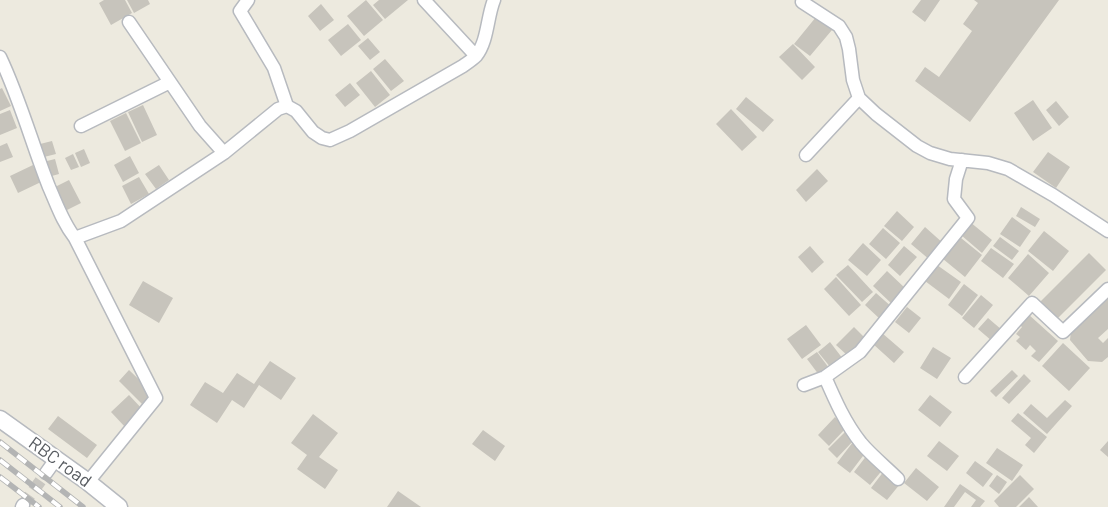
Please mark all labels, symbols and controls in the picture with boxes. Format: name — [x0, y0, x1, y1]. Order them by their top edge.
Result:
street label: RBC road — [25, 431, 96, 491]

